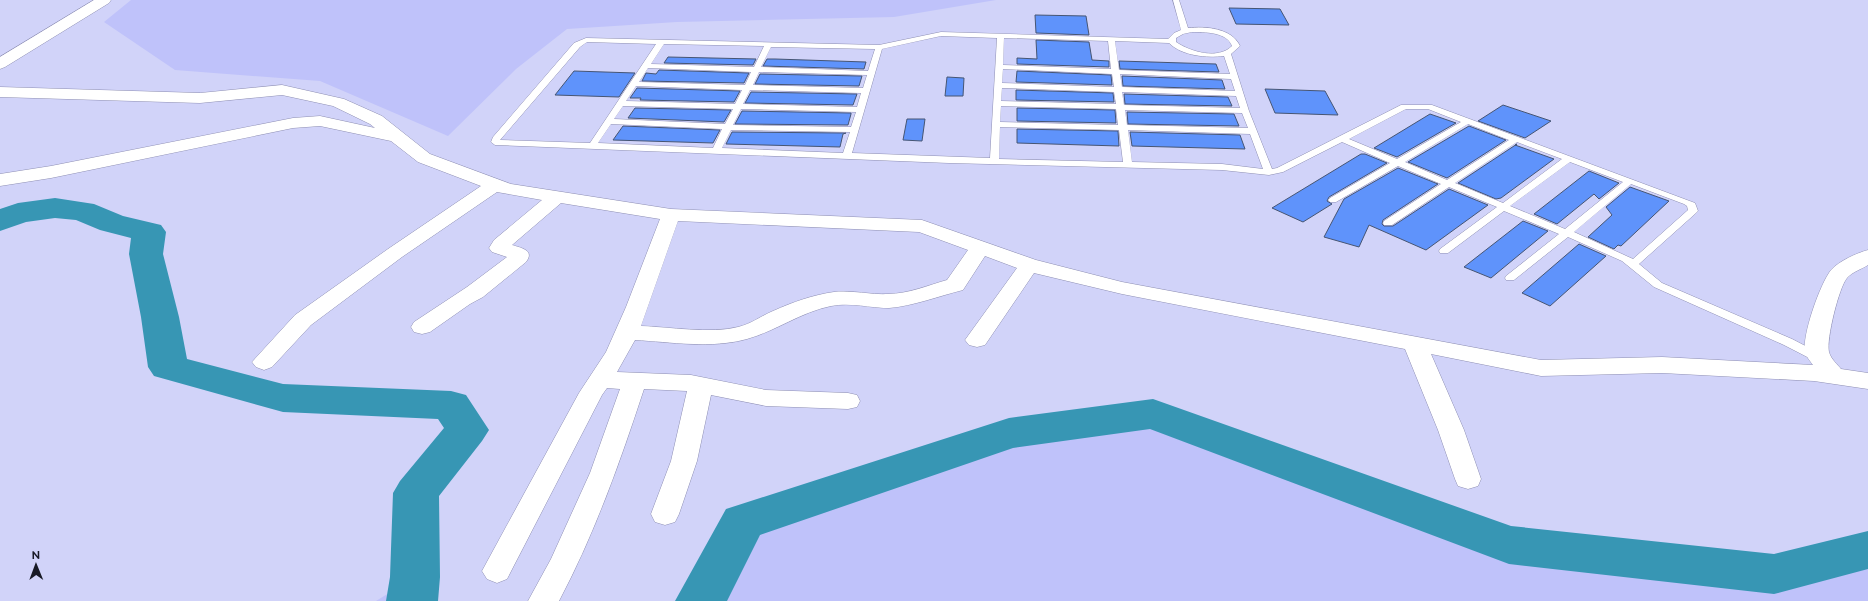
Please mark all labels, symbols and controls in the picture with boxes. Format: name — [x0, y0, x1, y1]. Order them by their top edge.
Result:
north arrow — [16, 545, 56, 585]
text: N — [32, 549, 40, 562]

